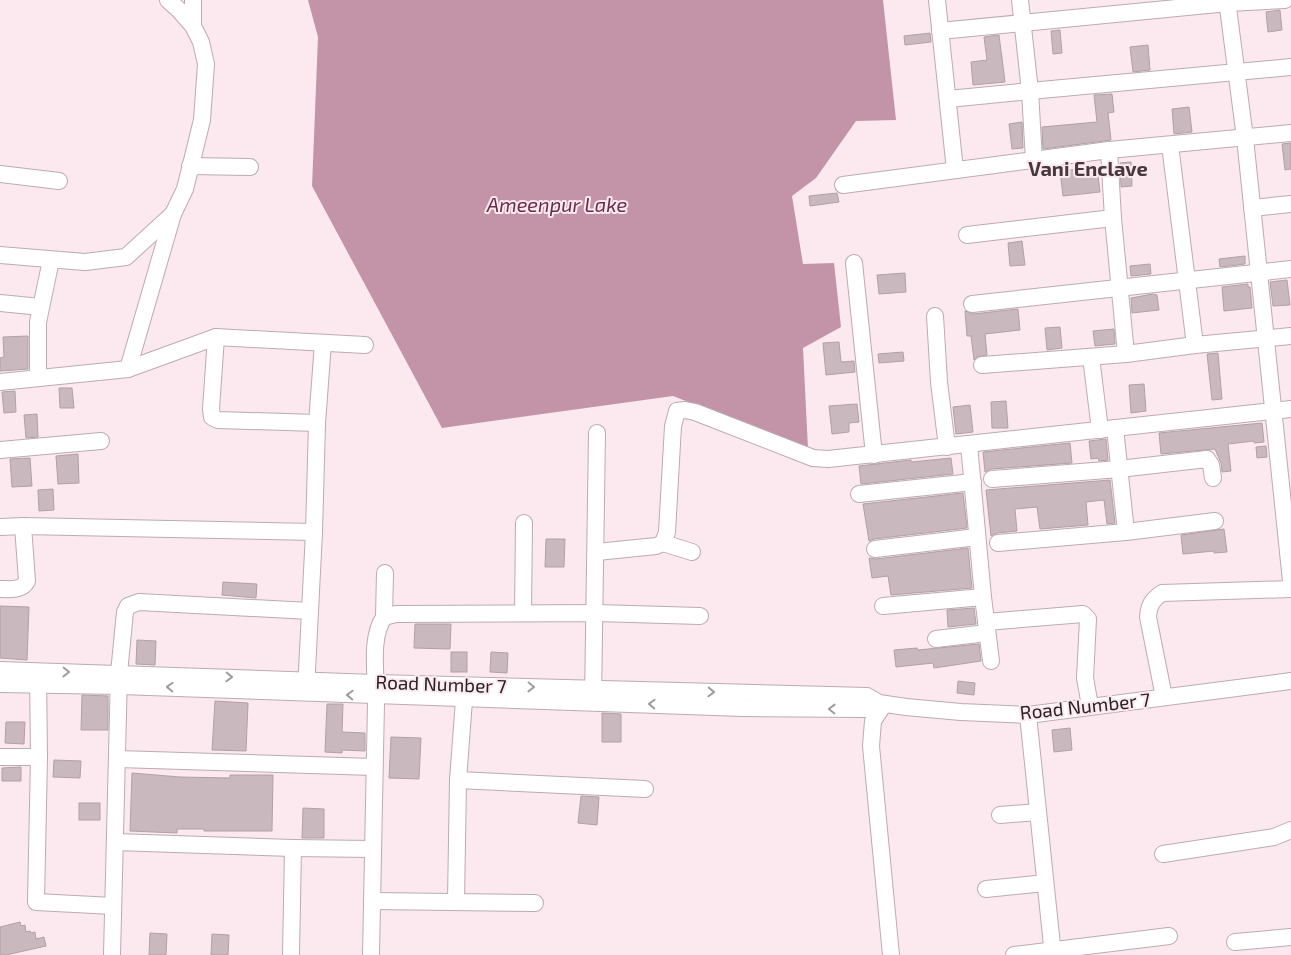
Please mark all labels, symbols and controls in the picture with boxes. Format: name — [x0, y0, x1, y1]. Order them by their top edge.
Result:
district label: Vani Enclave — [1028, 156, 1148, 180]
water label: Ameenpur Lake — [486, 192, 627, 216]
one-way arrow — [62, 667, 70, 677]
street label: Road Number 7 — [375, 670, 507, 697]
one-way arrow — [225, 672, 233, 683]
one-way arrow — [166, 682, 174, 693]
one-way arrow — [528, 682, 535, 692]
one-way arrow — [707, 686, 715, 697]
street label: Road Number 7 — [1019, 687, 1152, 724]
one-way arrow — [346, 689, 354, 700]
one-way arrow — [648, 699, 656, 710]
one-way arrow — [828, 704, 836, 714]

